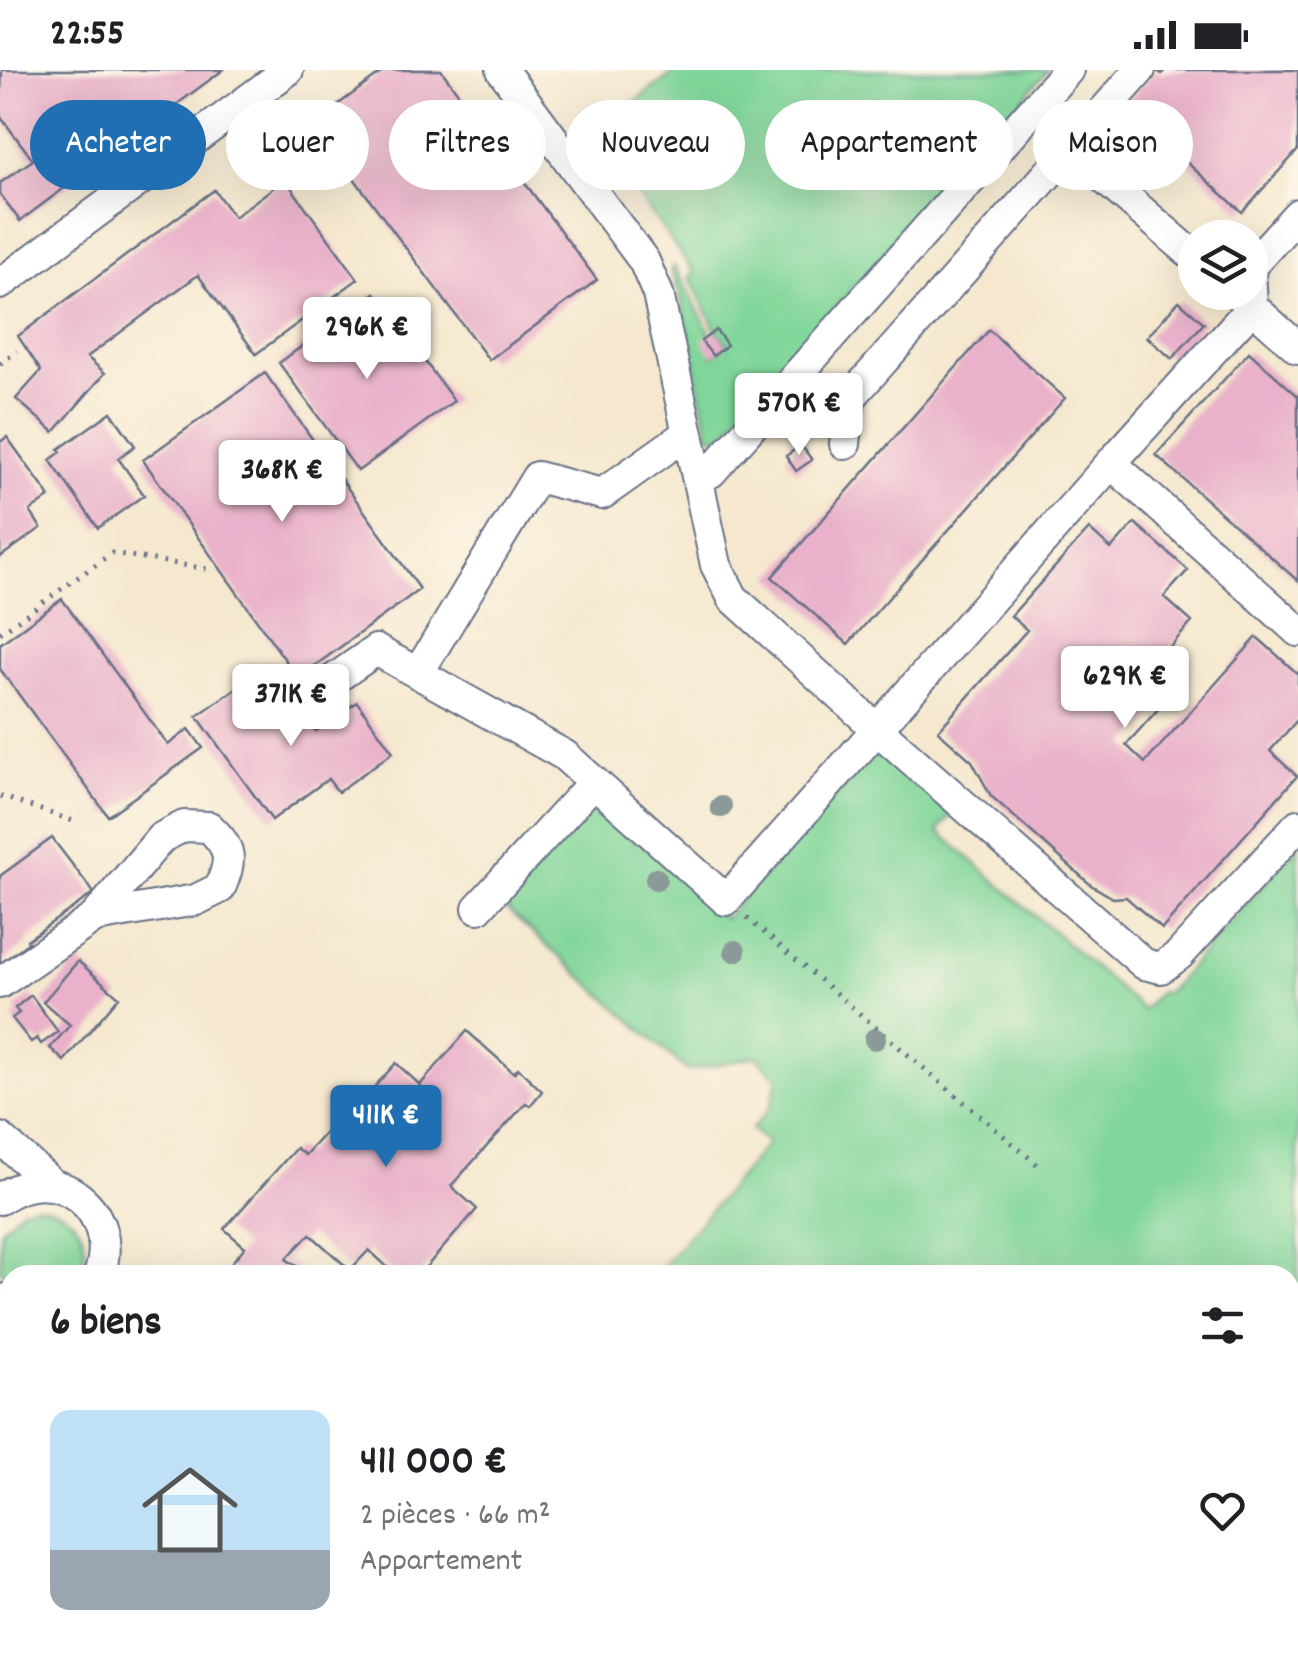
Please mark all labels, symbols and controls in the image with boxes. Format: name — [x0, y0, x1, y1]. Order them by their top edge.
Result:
text: 22:55 — [50, 8, 125, 63]
chip: Acheter — [30, 100, 206, 190]
chip: Louer — [226, 100, 369, 190]
chip: Filtres — [389, 100, 546, 190]
chip: Nouveau — [566, 100, 745, 190]
chip: Appartement — [765, 100, 1013, 190]
chip: Maison — [1033, 100, 1193, 190]
map controls — [1178, 220, 1268, 310]
button: layers — [1178, 220, 1268, 310]
pin: 296K € — [286, 297, 448, 382]
text: 296K € — [325, 306, 409, 352]
pin: 570K € — [718, 373, 880, 458]
text: 570K € — [757, 382, 841, 428]
pin: 368K € — [201, 440, 363, 525]
text: 368K € — [241, 449, 323, 495]
pin: 629K € — [1044, 646, 1206, 731]
text: 629K € — [1083, 655, 1167, 701]
pin: 371K € — [210, 664, 372, 749]
text: 371K € — [254, 673, 328, 719]
pin: 411K € — [305, 1085, 467, 1170]
text: 411K € — [352, 1094, 420, 1140]
text: 6 biens — [50, 1295, 162, 1355]
icon: filters — [1195, 1298, 1250, 1353]
text: 411 000 € — [360, 1434, 507, 1494]
icon: home — [130, 1450, 250, 1570]
icon: heart — [1195, 1483, 1250, 1538]
text: 2 pièces · 66 m² — [360, 1494, 550, 1540]
text: Appartement — [360, 1540, 522, 1586]

